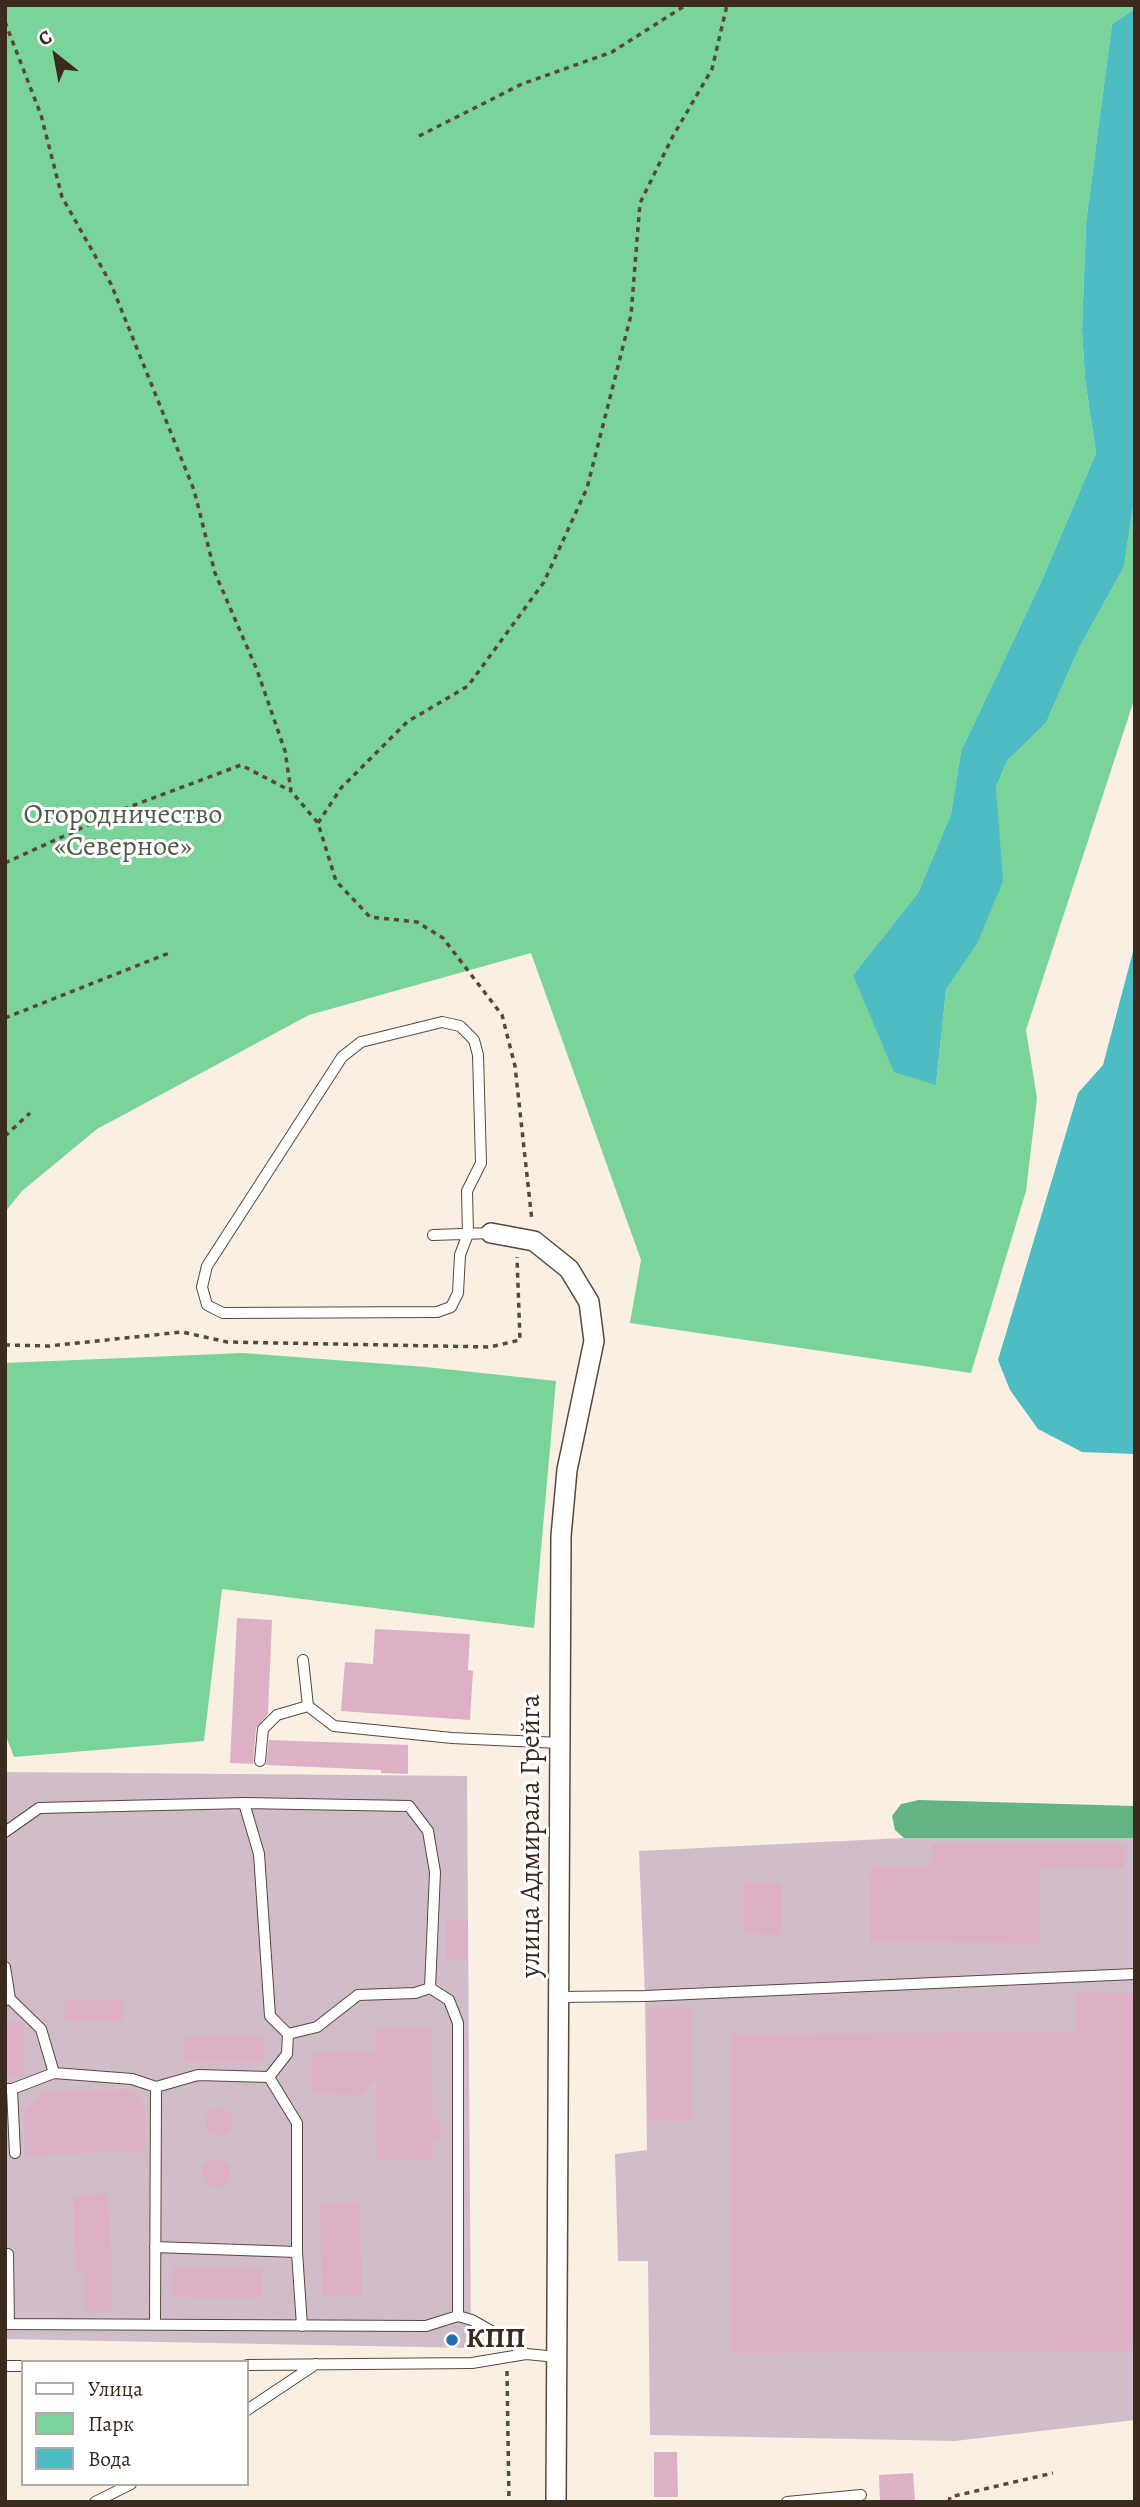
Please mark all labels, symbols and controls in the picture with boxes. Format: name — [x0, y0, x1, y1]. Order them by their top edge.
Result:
north arrow — [21, 21, 91, 91]
text: С — [33, 24, 57, 52]
park label: Огородничество «Северное» — [24, 799, 222, 865]
street label: улица Адмирала Грейга — [515, 1694, 549, 1978]
place label: КПП — [466, 2323, 525, 2357]
marker: КПП — [444, 2332, 460, 2348]
legend — [21, 2360, 248, 2486]
text: Улица — [88, 2375, 143, 2403]
text: Парк — [88, 2410, 134, 2438]
text: Вода — [88, 2445, 131, 2473]

